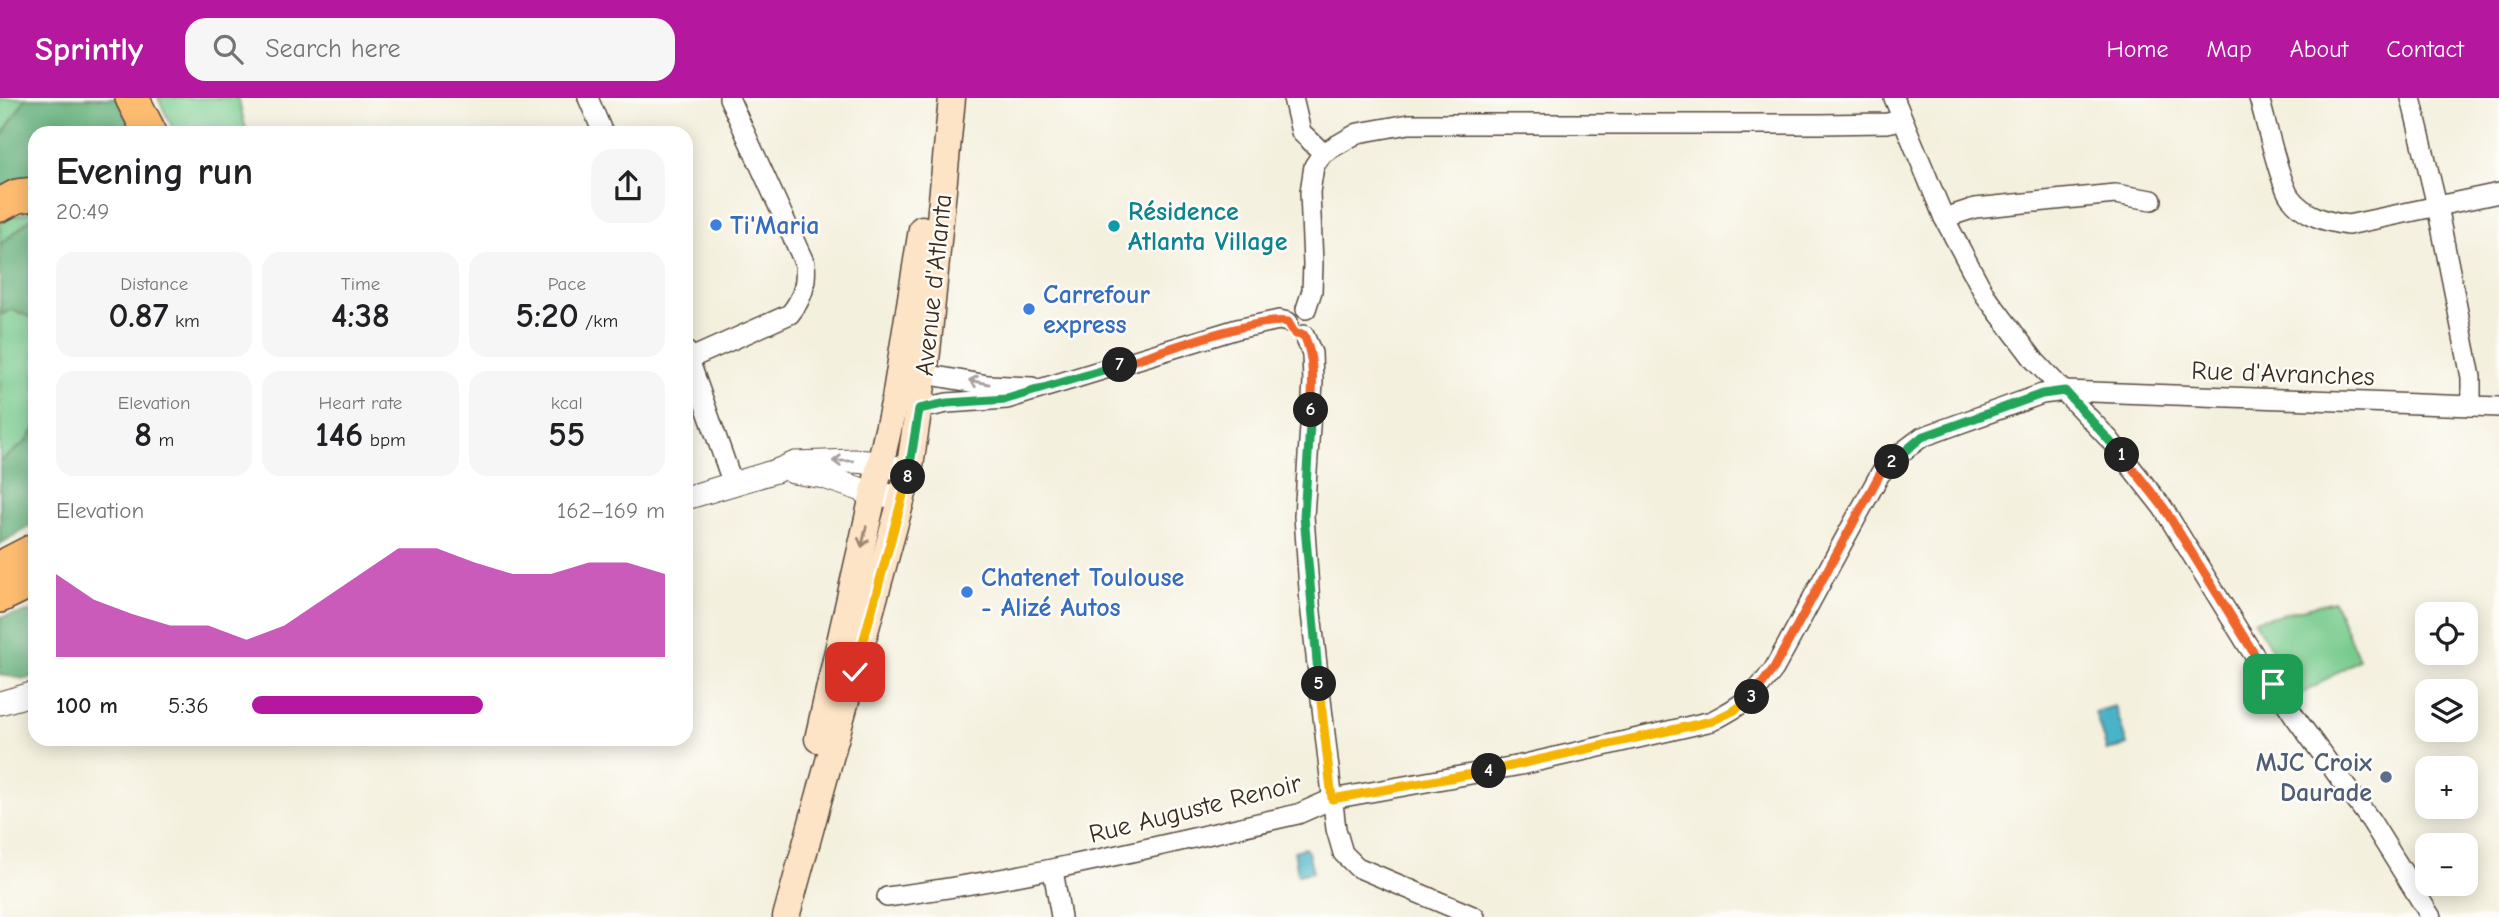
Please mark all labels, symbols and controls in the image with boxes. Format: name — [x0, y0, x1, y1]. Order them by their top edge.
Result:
search box — [185, 18, 675, 81]
text: Sprintly — [35, 30, 143, 68]
icon: search — [209, 30, 247, 68]
text: Search here — [265, 34, 401, 64]
text: Home — [2107, 35, 2168, 63]
text: Map — [2206, 35, 2252, 63]
text: About — [2290, 35, 2348, 63]
text: Contact — [2386, 35, 2464, 63]
button: share — [591, 149, 665, 223]
text: Evening run — [56, 150, 253, 194]
street label: Avenue d'Atlanta — [910, 193, 958, 378]
place label: Résidence Atlanta Village — [1128, 197, 1288, 257]
text: 20:49 — [56, 198, 110, 225]
place label: Ti'Maria — [730, 211, 819, 241]
marker: Ti'Maria — [708, 217, 724, 233]
marker: Résidence Atlanta Village — [1106, 218, 1122, 234]
text: Distance — [120, 273, 188, 295]
text: Time — [341, 273, 380, 295]
text: Pace — [548, 273, 586, 295]
place label: Carrefour express — [1043, 280, 1151, 340]
text: 0.87 — [109, 295, 169, 336]
text: 4:38 — [331, 295, 390, 336]
text: 5:20 — [515, 295, 579, 336]
marker: Carrefour express — [1021, 301, 1037, 317]
text: km — [169, 310, 200, 332]
text: /km — [579, 310, 618, 332]
pin: 7 — [1102, 348, 1138, 382]
text: 7 — [1115, 353, 1124, 375]
street label: Rue d'Avranches — [2191, 356, 2375, 392]
one-way arrow — [968, 375, 991, 389]
text: Elevation — [118, 392, 191, 414]
text: Heart rate — [319, 392, 402, 414]
text: kcal — [551, 392, 583, 414]
pin: 6 — [1294, 392, 1328, 428]
text: 6 — [1306, 398, 1315, 420]
text: 8 — [134, 414, 152, 455]
text: 146 — [315, 414, 363, 455]
text: 55 — [548, 414, 585, 455]
text: m — [152, 429, 174, 451]
text: bpm — [363, 429, 406, 451]
pin: 1 — [2104, 438, 2140, 472]
text: 1 — [2118, 443, 2125, 465]
pin: 2 — [1874, 444, 1910, 480]
text: 2 — [1887, 450, 1896, 472]
one-way arrow — [831, 454, 854, 468]
pin: 8 — [890, 460, 926, 494]
text: 8 — [903, 465, 912, 487]
text: Elevation — [56, 497, 144, 524]
text: 162–169 m — [557, 497, 665, 524]
one-way arrow — [857, 525, 870, 548]
place label: Chatenet Toulouse - Alizé Autos — [981, 563, 1184, 623]
marker: Chatenet Toulouse - Alizé Autos — [959, 584, 975, 600]
map controls — [2415, 602, 2478, 896]
button: locate — [2415, 602, 2478, 665]
pin — [825, 642, 885, 702]
icon: check — [836, 653, 874, 691]
pin — [2243, 654, 2303, 714]
icon: arrive — [2254, 665, 2292, 703]
pin: 5 — [1302, 666, 1336, 702]
text: 5 — [1313, 672, 1324, 694]
button: layers — [2415, 679, 2478, 742]
pin: 3 — [1734, 680, 1770, 714]
text: 3 — [1747, 685, 1756, 707]
text: 100 m — [56, 692, 118, 719]
text: 5:36 — [168, 692, 209, 719]
place label: MJC Croix Daurade — [2256, 748, 2372, 808]
pin: 4 — [1472, 754, 1506, 788]
button: + — [2415, 756, 2478, 819]
text: 4 — [1484, 759, 1493, 781]
street label: Rue Auguste Renoir — [1086, 768, 1305, 850]
marker: MJC Croix Daurade — [2378, 769, 2394, 785]
button: − — [2415, 833, 2478, 896]

